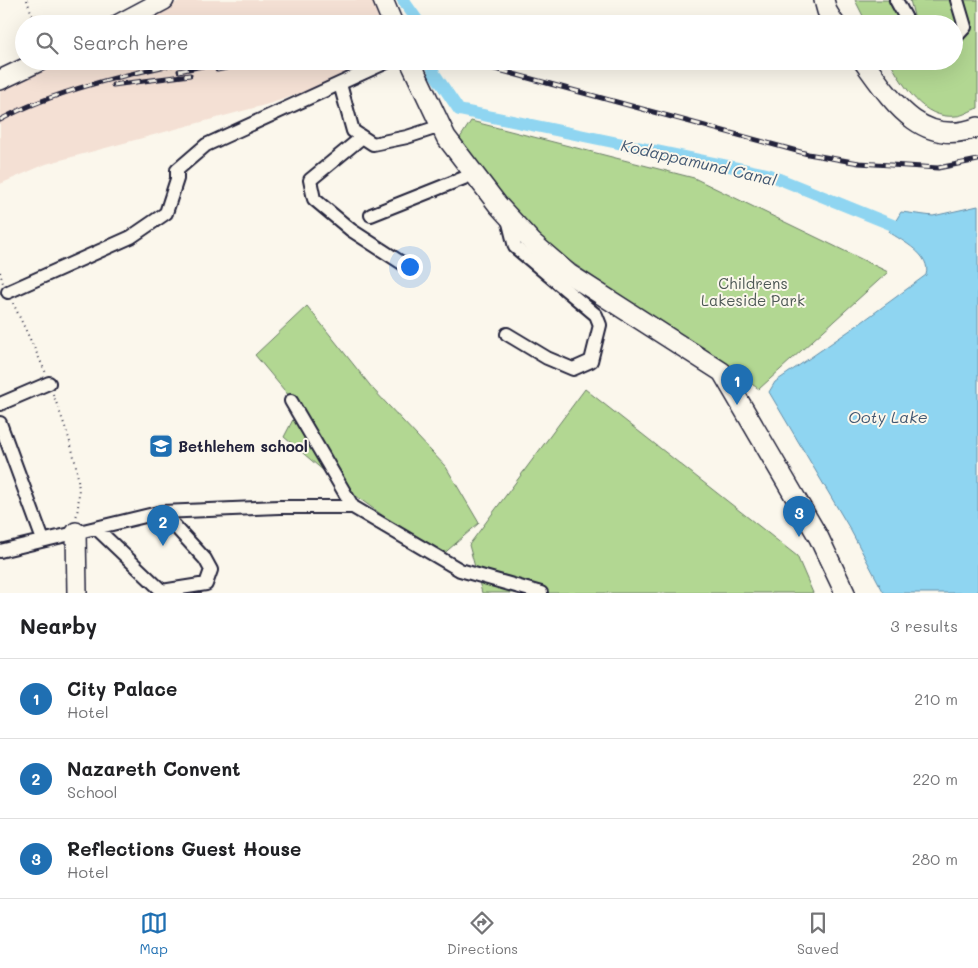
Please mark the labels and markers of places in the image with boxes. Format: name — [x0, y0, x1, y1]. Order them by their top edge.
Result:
pin: 1 — [721, 364, 753, 405]
school or university icon: Bethlehem school — [148, 433, 174, 459]
place label: Bethlehem school — [178, 436, 308, 456]
pin: 3 — [783, 496, 815, 537]
pin: 2 — [147, 505, 179, 546]

